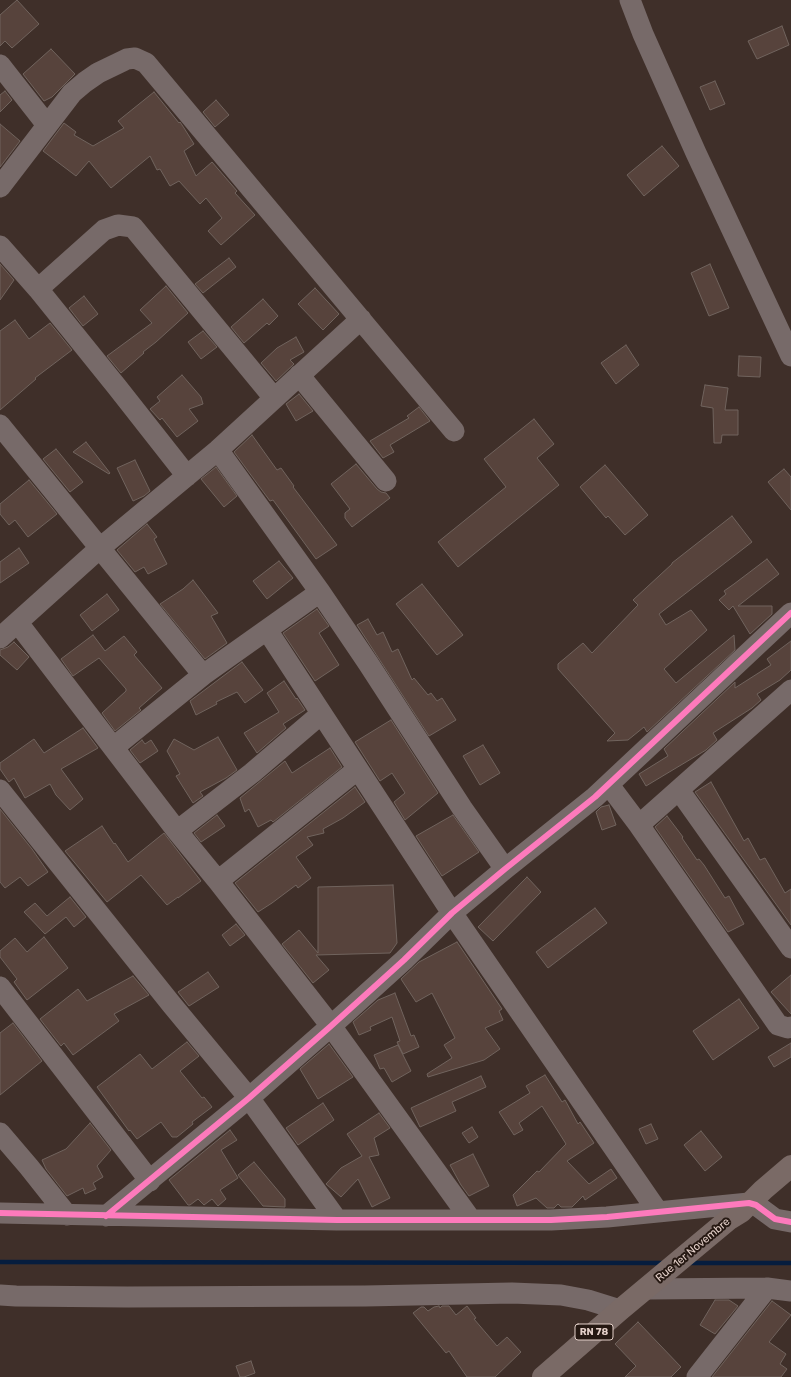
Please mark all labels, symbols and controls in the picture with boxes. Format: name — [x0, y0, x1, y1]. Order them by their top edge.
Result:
street label: Rue 1er Novembre — [653, 1215, 733, 1285]
road number: RN 78 — [575, 1324, 613, 1340]

